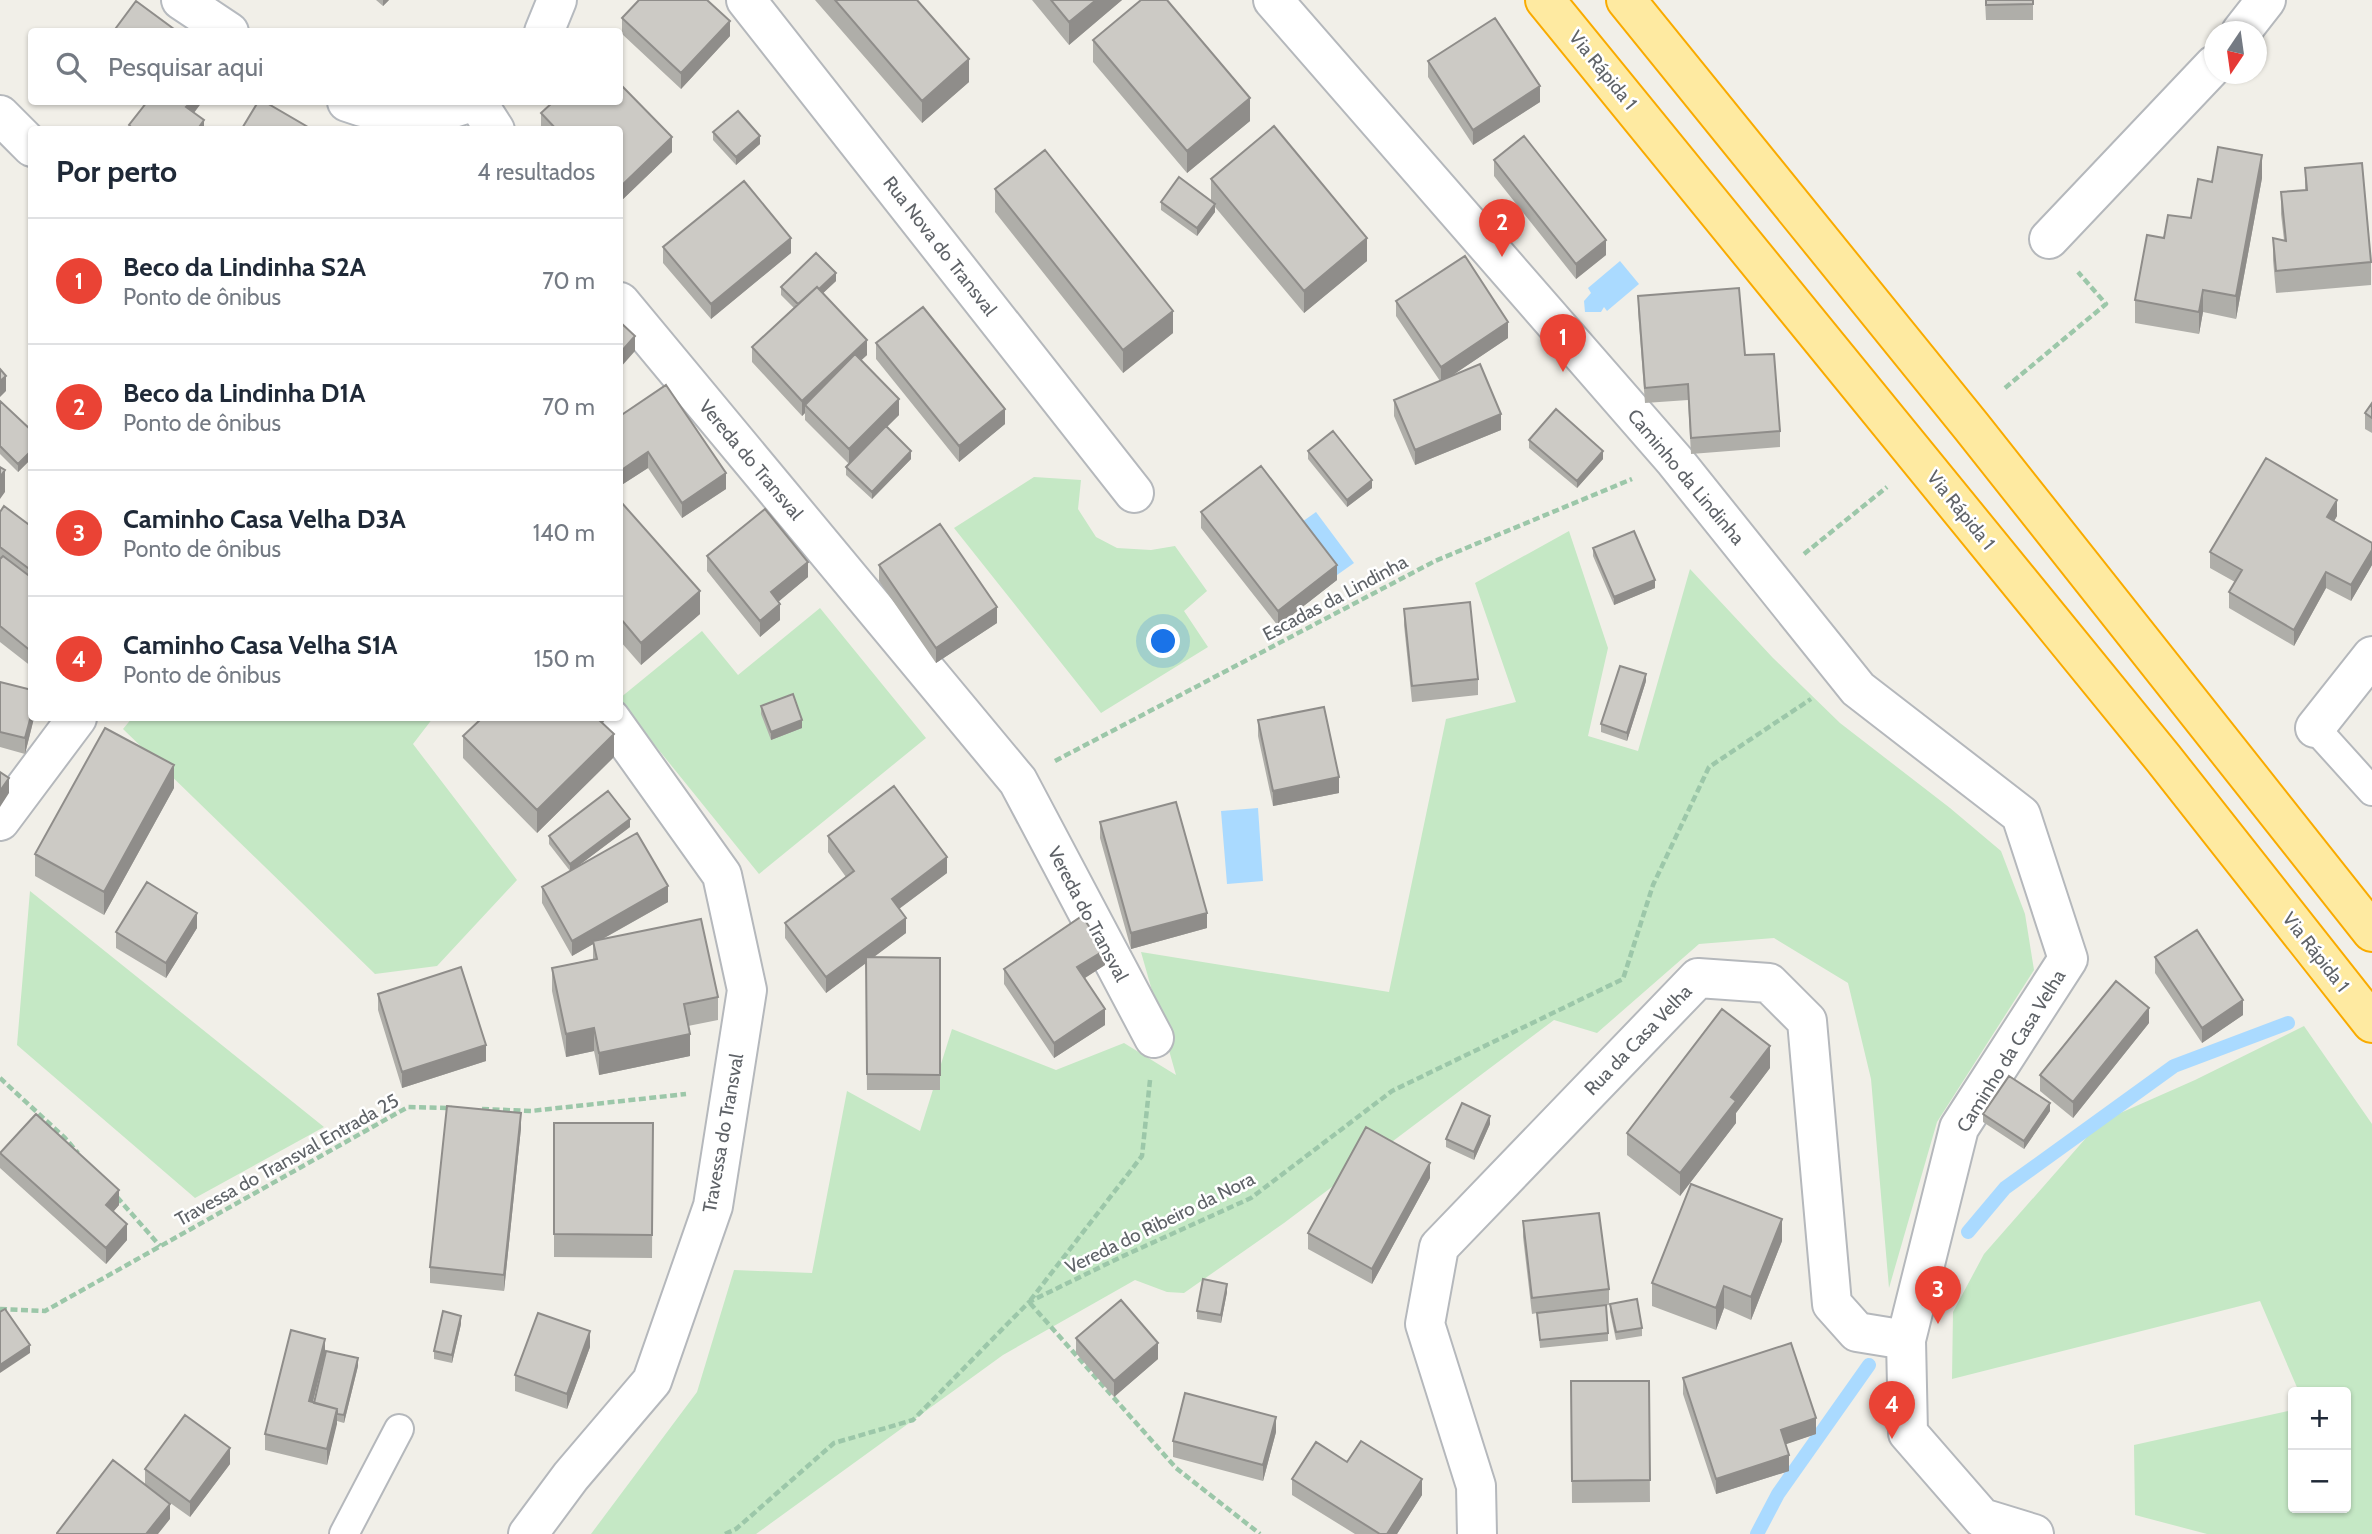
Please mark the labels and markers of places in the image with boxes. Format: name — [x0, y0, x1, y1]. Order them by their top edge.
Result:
pin: 2 — [1479, 199, 1525, 257]
pin: 1 — [1540, 314, 1586, 372]
pin: 3 — [1915, 1266, 1961, 1324]
pin: 4 — [1869, 1381, 1915, 1439]

